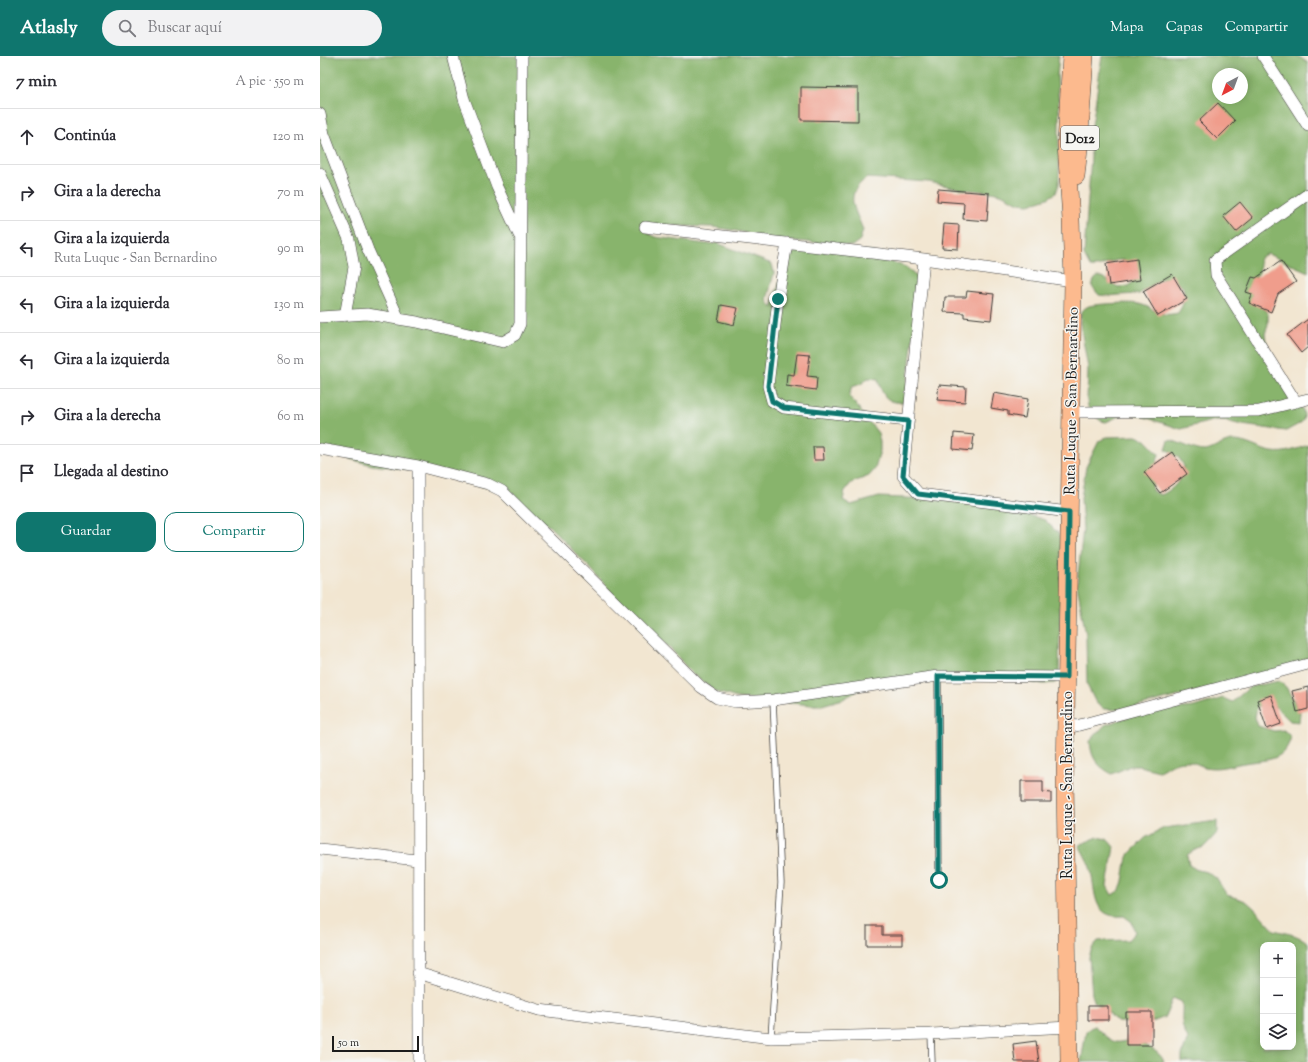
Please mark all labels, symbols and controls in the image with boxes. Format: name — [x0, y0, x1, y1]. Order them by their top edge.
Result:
search box — [102, 10, 382, 46]
text: Atlasly — [20, 15, 78, 42]
icon: search — [116, 17, 138, 39]
text: Buscar aquí — [148, 18, 222, 39]
text: Mapa — [1110, 18, 1144, 38]
text: Capas — [1166, 18, 1203, 38]
text: Compartir — [1225, 18, 1288, 38]
north arrow — [1212, 68, 1248, 104]
text: 7 min — [16, 70, 57, 94]
text: A pie · 550 m — [236, 73, 304, 91]
icon: ahead — [16, 126, 38, 148]
text: Continúa — [54, 126, 116, 147]
road number: D012 — [1061, 126, 1099, 150]
text: 120 m — [273, 128, 304, 146]
icon: right — [16, 182, 38, 204]
text: Gira a la derecha — [54, 182, 161, 203]
text: 70 m — [277, 184, 304, 202]
text: Gira a la izquierda — [54, 229, 170, 250]
icon: left — [16, 238, 38, 260]
text: 90 m — [277, 240, 304, 258]
text: Ruta Luque - San Bernardino — [54, 250, 217, 268]
route end — [769, 290, 787, 308]
icon: left — [16, 294, 38, 316]
text: Gira a la izquierda — [54, 294, 170, 315]
text: 130 m — [274, 296, 304, 314]
street label: Ruta Luque - San Bernardino — [1060, 307, 1085, 495]
icon: left — [16, 350, 38, 372]
text: Gira a la izquierda — [54, 350, 170, 371]
text: 80 m — [277, 352, 304, 370]
icon: right — [16, 406, 38, 428]
text: Gira a la derecha — [54, 406, 161, 427]
text: 60 m — [277, 408, 304, 426]
icon: arrive — [16, 462, 38, 484]
text: Llegada al destino — [54, 462, 169, 483]
button: Guardar — [16, 512, 156, 552]
button: Compartir — [164, 512, 304, 552]
street label: Ruta Luque - San Bernardino — [1058, 691, 1079, 879]
route start — [930, 871, 948, 889]
map controls — [1260, 942, 1296, 1050]
button: + — [1260, 942, 1296, 978]
button: − — [1260, 978, 1296, 1014]
button: layers — [1260, 1014, 1296, 1050]
scale bar — [332, 1034, 419, 1053]
text: 50 m — [338, 1035, 359, 1051]

